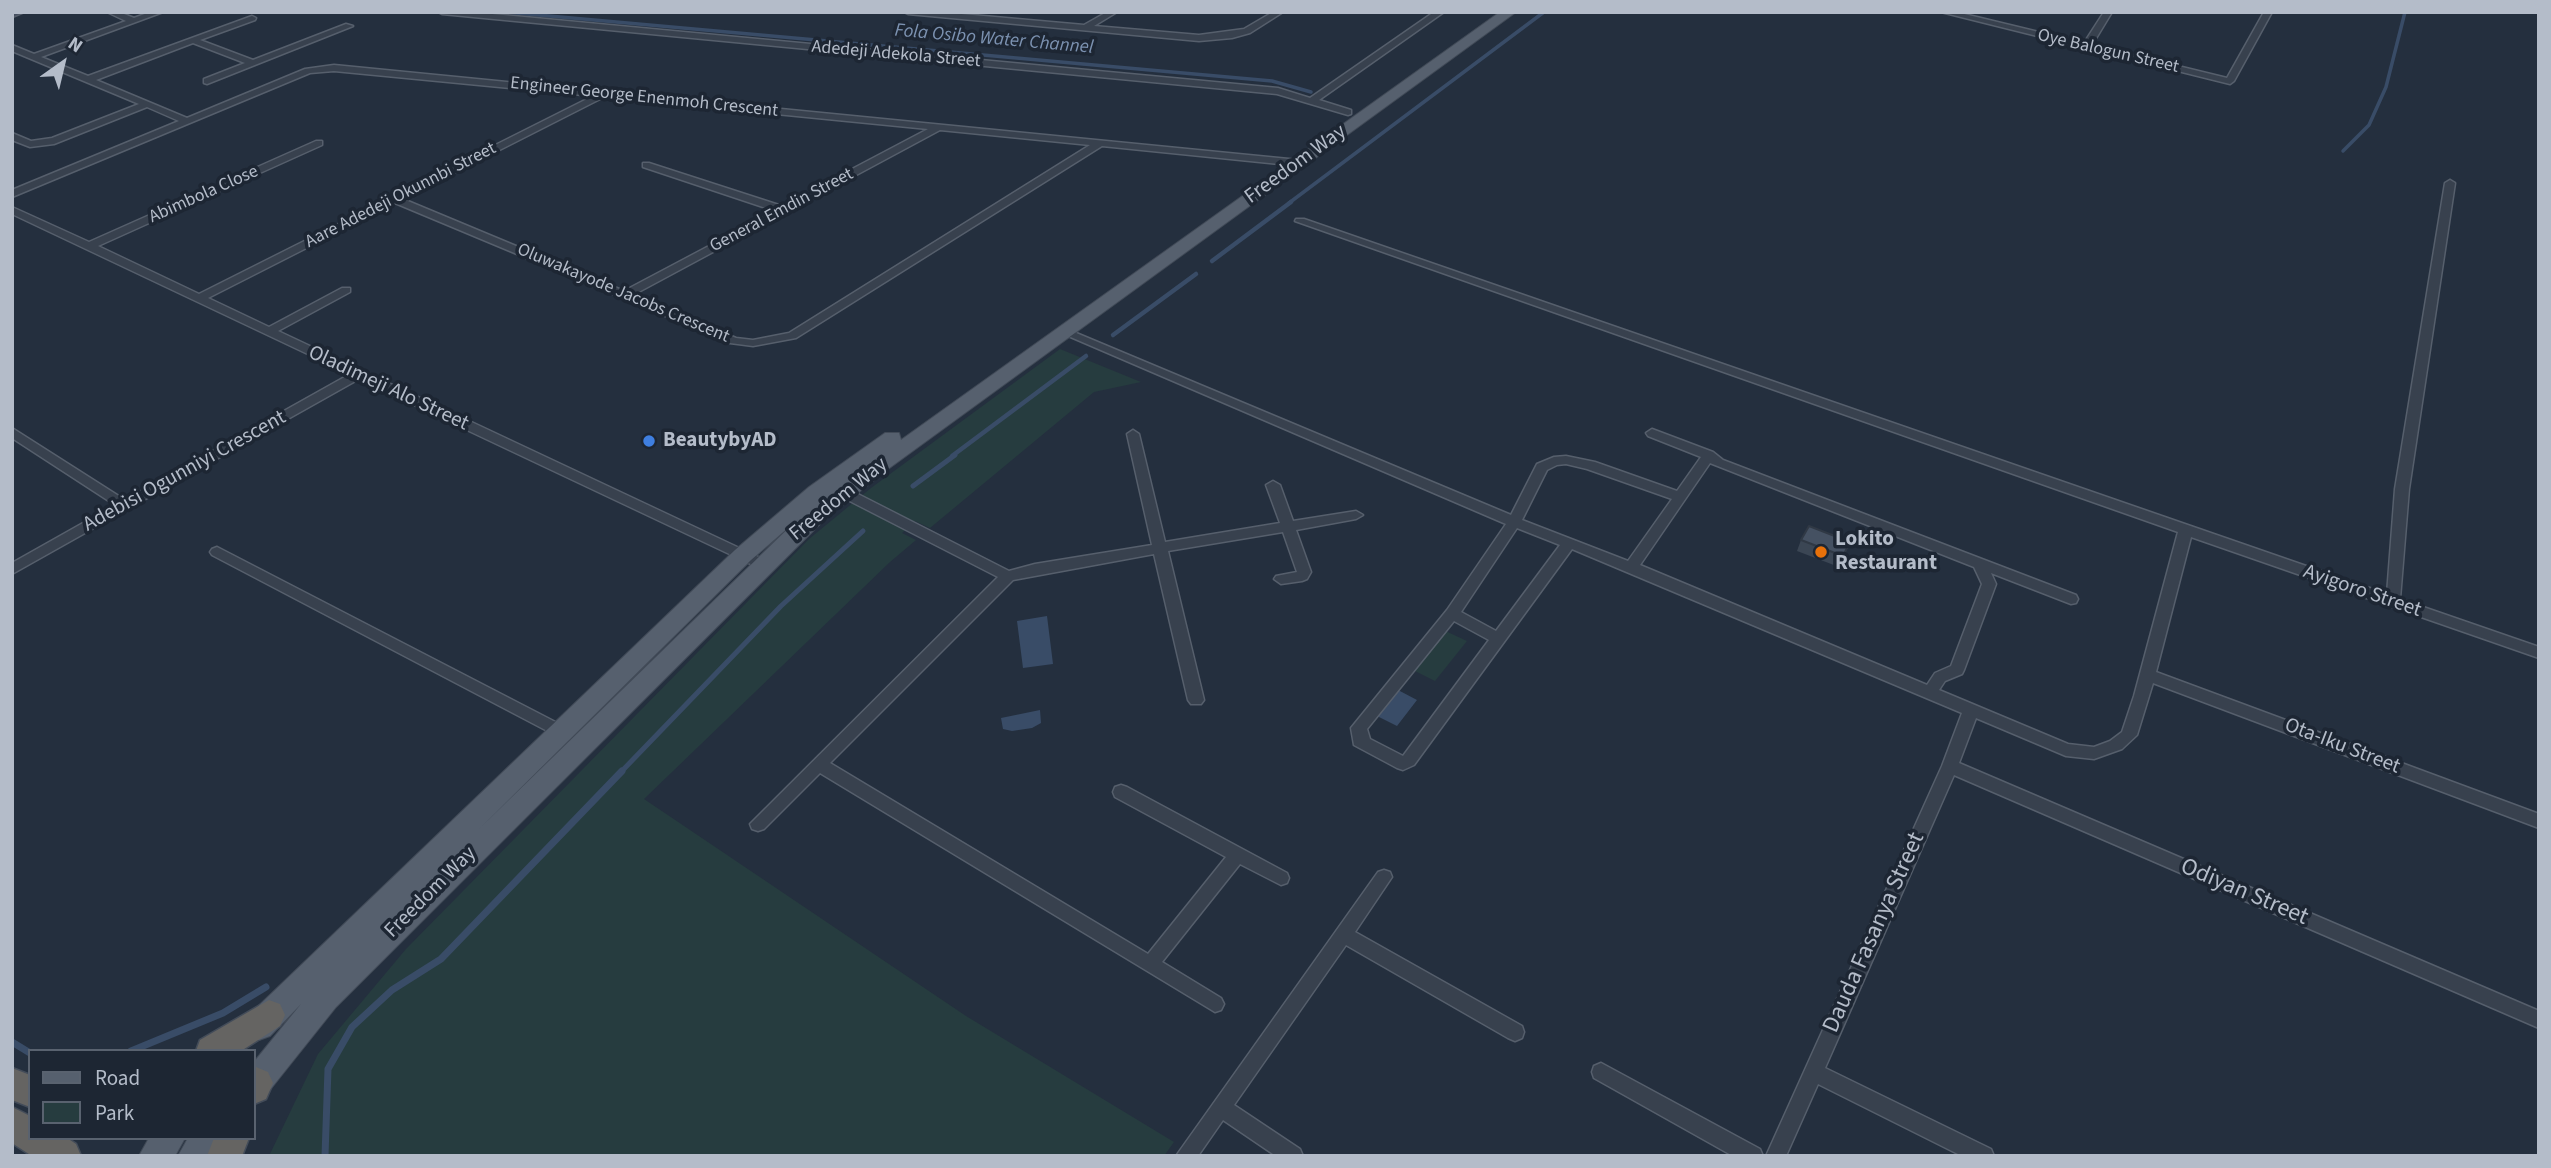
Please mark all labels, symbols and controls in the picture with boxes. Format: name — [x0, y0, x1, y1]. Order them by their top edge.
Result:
water label: Fola Osibo Water Channel — [894, 20, 1094, 60]
street label: Oye Balogun Street — [2035, 25, 2181, 79]
north arrow — [28, 28, 98, 98]
text: N — [62, 30, 88, 60]
street label: Adedeji Adekola Street — [811, 37, 981, 73]
street label: Engineer George Enenmoh Crescent — [509, 73, 779, 123]
street label: Freedom Way — [1240, 120, 1352, 210]
street label: Aare Adedeji Okunnbi Street — [302, 138, 500, 254]
street label: Abimbola Close — [146, 161, 262, 229]
street label: General Emdin Street — [707, 164, 857, 258]
street label: Oluwakayode Jacobs Crescent — [514, 239, 732, 349]
street label: Oladimeji Alo Street — [304, 341, 472, 437]
street label: Adebisi Ogunniyi Crescent — [79, 406, 291, 538]
place label: BeautybyAD — [663, 428, 776, 454]
marker: BeautybyAD — [641, 433, 657, 449]
street label: Freedom Way — [785, 453, 893, 547]
place label: Lokito Restaurant — [1835, 527, 1937, 577]
marker: Lokito Restaurant — [1813, 544, 1829, 560]
street label: Ayigoro Street — [2300, 560, 2424, 624]
street label: Ota-Iku Street — [2281, 713, 2403, 781]
street label: Dauda Fasanya Street — [1818, 828, 1932, 1038]
street label: Freedom Way — [380, 842, 482, 944]
street label: Odiyan Street — [2176, 853, 2312, 933]
legend — [28, 1049, 256, 1140]
text: Road — [95, 1063, 140, 1093]
text: Park — [95, 1098, 134, 1128]

